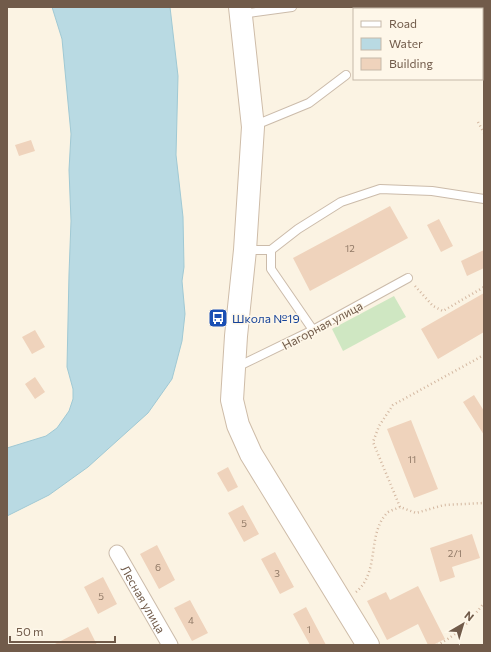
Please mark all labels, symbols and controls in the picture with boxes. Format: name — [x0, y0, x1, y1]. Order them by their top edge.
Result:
legend — [353, 8, 483, 80]
text: Road — [389, 16, 417, 30]
text: Water — [389, 36, 423, 50]
text: Building — [389, 56, 433, 70]
house number: 12 — [345, 242, 355, 254]
street label: Нагорная улица — [279, 298, 365, 352]
bus stop icon: Школа №19 — [207, 307, 229, 329]
place label: Школа №19 — [232, 311, 300, 325]
house number: 11 — [408, 453, 416, 465]
house number: 5 — [241, 517, 247, 529]
house number: 2/1 — [448, 547, 462, 559]
house number: 6 — [155, 561, 161, 573]
street label: Лесная улица — [118, 563, 168, 635]
house number: 3 — [274, 567, 280, 579]
house number: 5 — [98, 590, 104, 602]
north arrow — [443, 604, 483, 644]
text: N — [462, 608, 477, 623]
house number: 4 — [188, 614, 194, 626]
scale bar — [10, 618, 115, 644]
house number: 1 — [307, 623, 311, 635]
text: 50 m — [16, 624, 44, 638]

